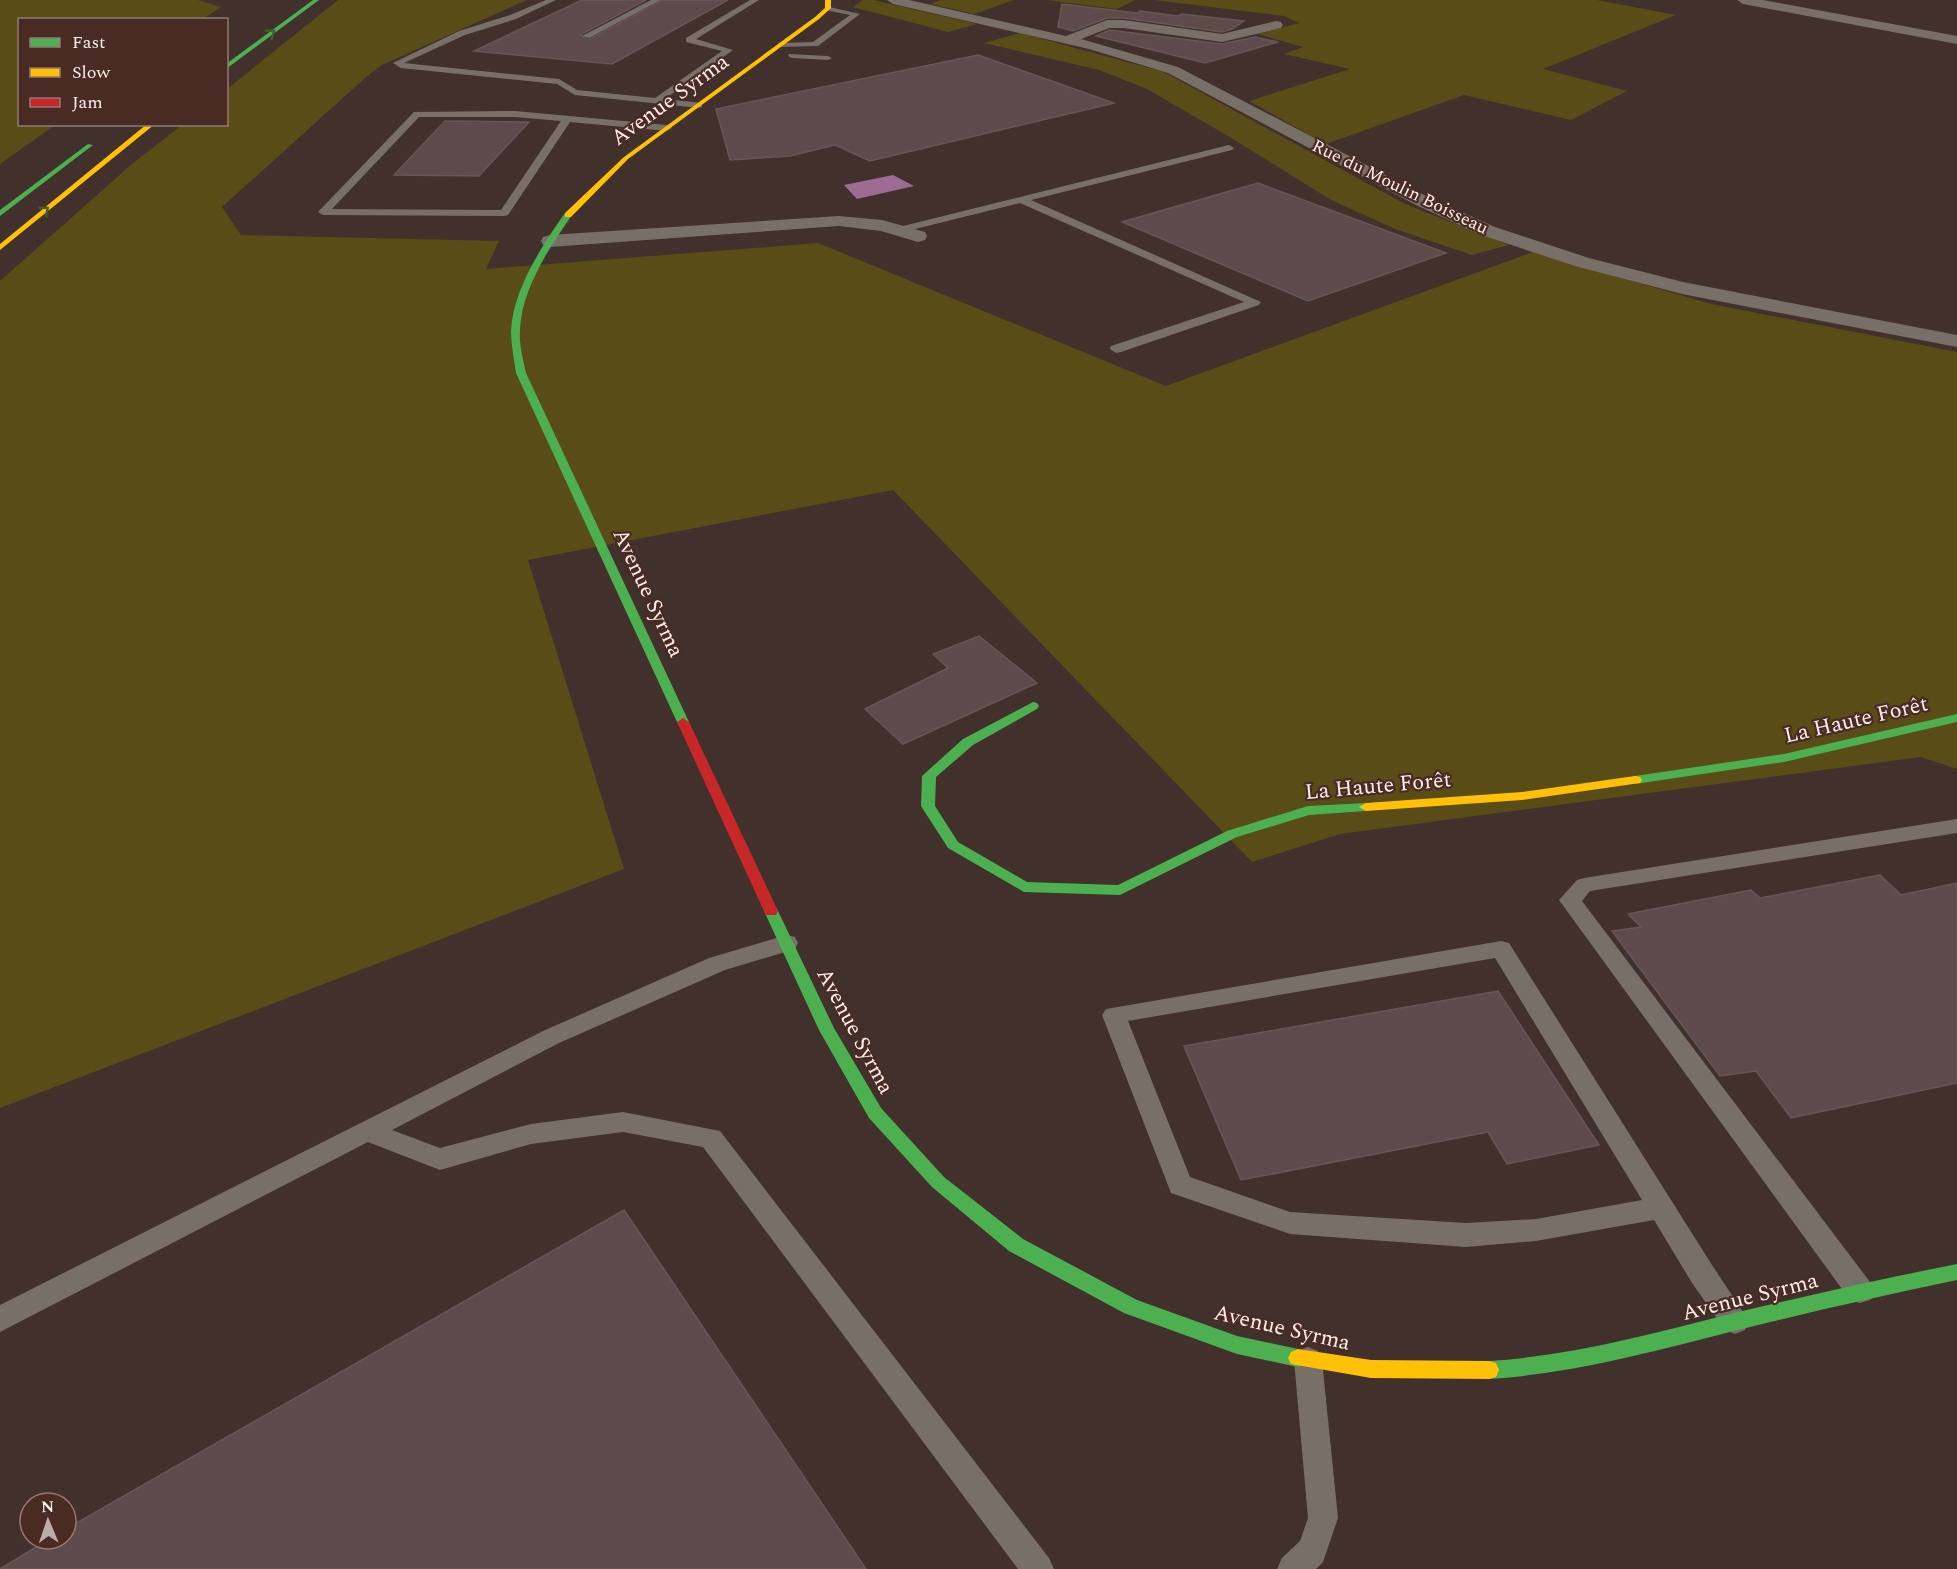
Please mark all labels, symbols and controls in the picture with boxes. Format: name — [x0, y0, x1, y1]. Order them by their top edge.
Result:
legend — [18, 18, 228, 126]
text: Fast — [72, 29, 105, 56]
one-way arrow — [264, 29, 275, 40]
street label: Avenue Syrma — [604, 46, 736, 154]
text: Slow — [72, 59, 111, 86]
text: Jam — [72, 89, 103, 116]
street label: Rue du Moulin Boisseau — [1307, 132, 1493, 242]
one-way arrow — [38, 207, 49, 218]
street label: Avenue Syrma — [604, 523, 692, 663]
street label: La Haute Forêt — [1781, 687, 1931, 753]
street label: La Haute Forêt — [1303, 763, 1453, 809]
street label: Avenue Syrma — [808, 962, 902, 1100]
street label: Avenue Syrma — [1679, 1264, 1822, 1330]
street label: Avenue Syrma — [1211, 1296, 1354, 1360]
north arrow — [18, 1491, 78, 1551]
text: N — [41, 1495, 54, 1519]

